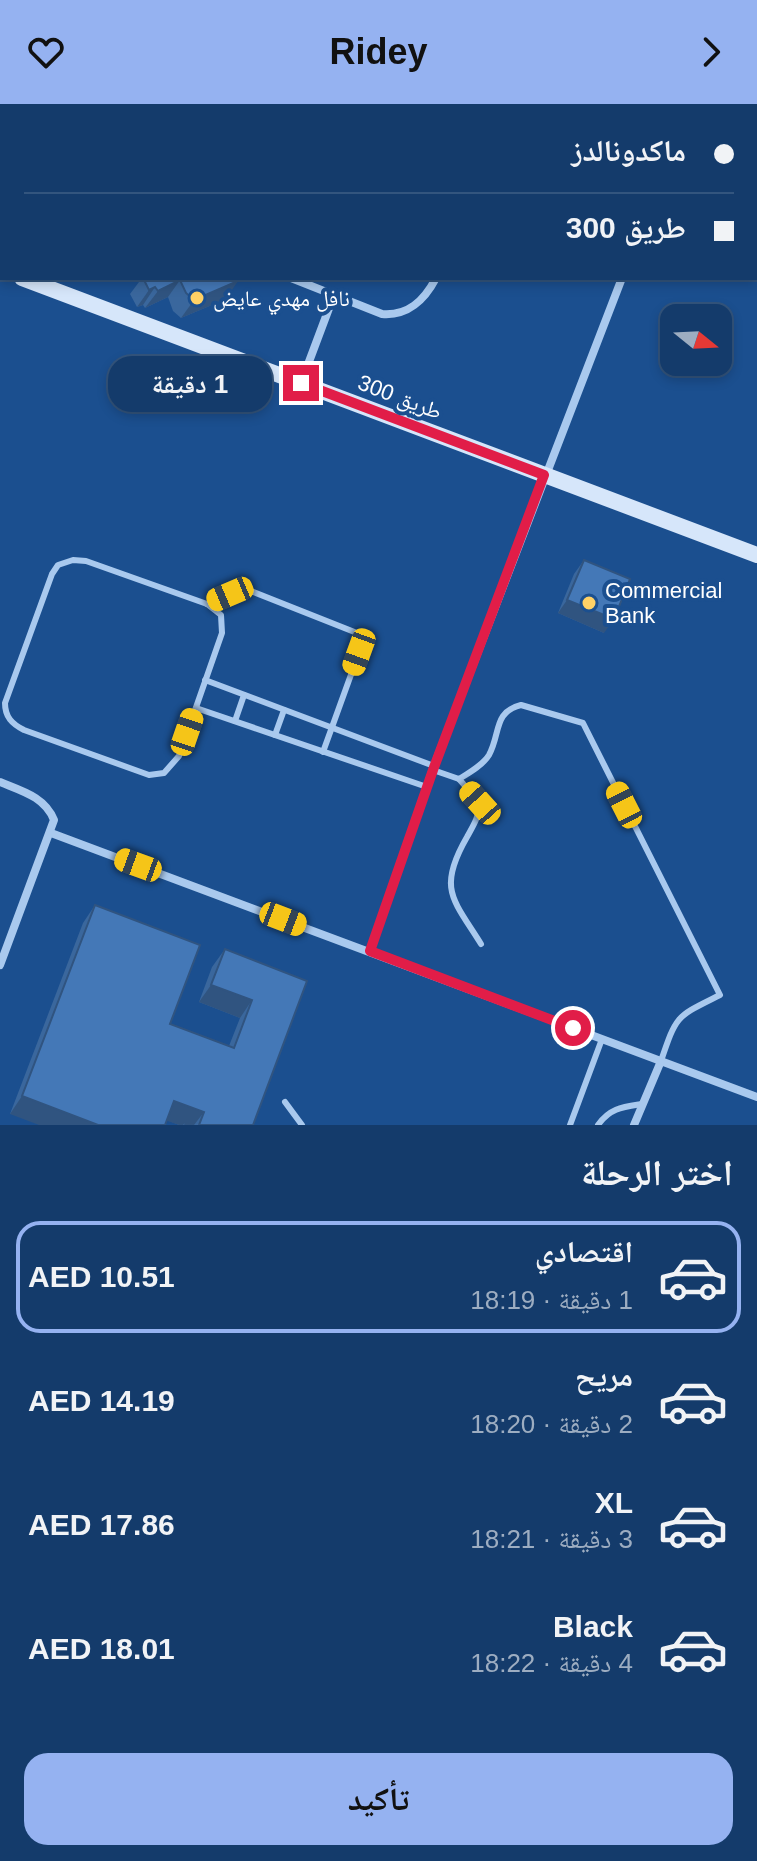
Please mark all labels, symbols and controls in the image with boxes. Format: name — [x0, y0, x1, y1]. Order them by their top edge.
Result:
icon: heart — [24, 30, 68, 74]
icon: forward — [689, 30, 733, 74]
text: Ridey — [329, 31, 428, 72]
text: ماكدونالدز — [571, 134, 686, 167]
text: طريق 300 — [566, 211, 686, 244]
place label: نافل مهدي عايض — [213, 286, 350, 315]
marker: نافل مهدي عايض — [188, 289, 206, 307]
north arrow — [660, 304, 732, 376]
map controls — [660, 304, 732, 376]
callout: 1 دقيقة — [109, 355, 273, 411]
route end — [283, 365, 319, 401]
text: 1 دقيقة — [152, 369, 228, 399]
street label: طريق 300 — [354, 370, 446, 425]
car — [203, 574, 257, 614]
place label: Commercial Bank — [605, 578, 722, 628]
marker: Commercial Bank — [580, 594, 598, 612]
car — [340, 625, 378, 679]
car — [168, 705, 206, 759]
car — [455, 777, 505, 829]
car — [602, 778, 646, 832]
car — [111, 846, 165, 884]
car — [256, 899, 310, 939]
route start — [555, 1010, 591, 1046]
text: اختر الرحلة — [581, 1152, 733, 1193]
text: اقتصادي — [535, 1235, 633, 1268]
icon: car — [657, 1241, 729, 1313]
text: AED 10.51 — [28, 1260, 175, 1293]
text: 1 دقيقة · 18:19 — [470, 1285, 633, 1315]
text: مريح — [575, 1359, 633, 1392]
icon: car — [657, 1365, 729, 1437]
text: AED 14.19 — [28, 1384, 175, 1417]
text: 2 دقيقة · 18:20 — [470, 1409, 633, 1439]
text: XL — [595, 1486, 633, 1519]
icon: car — [657, 1489, 729, 1561]
text: AED 17.86 — [28, 1508, 175, 1541]
text: 3 دقيقة · 18:21 — [470, 1524, 633, 1554]
text: Black — [553, 1610, 633, 1643]
icon: car — [657, 1613, 729, 1685]
text: AED 18.01 — [28, 1632, 175, 1665]
text: 4 دقيقة · 18:22 — [470, 1648, 633, 1678]
button: تأكيد — [24, 1753, 733, 1845]

